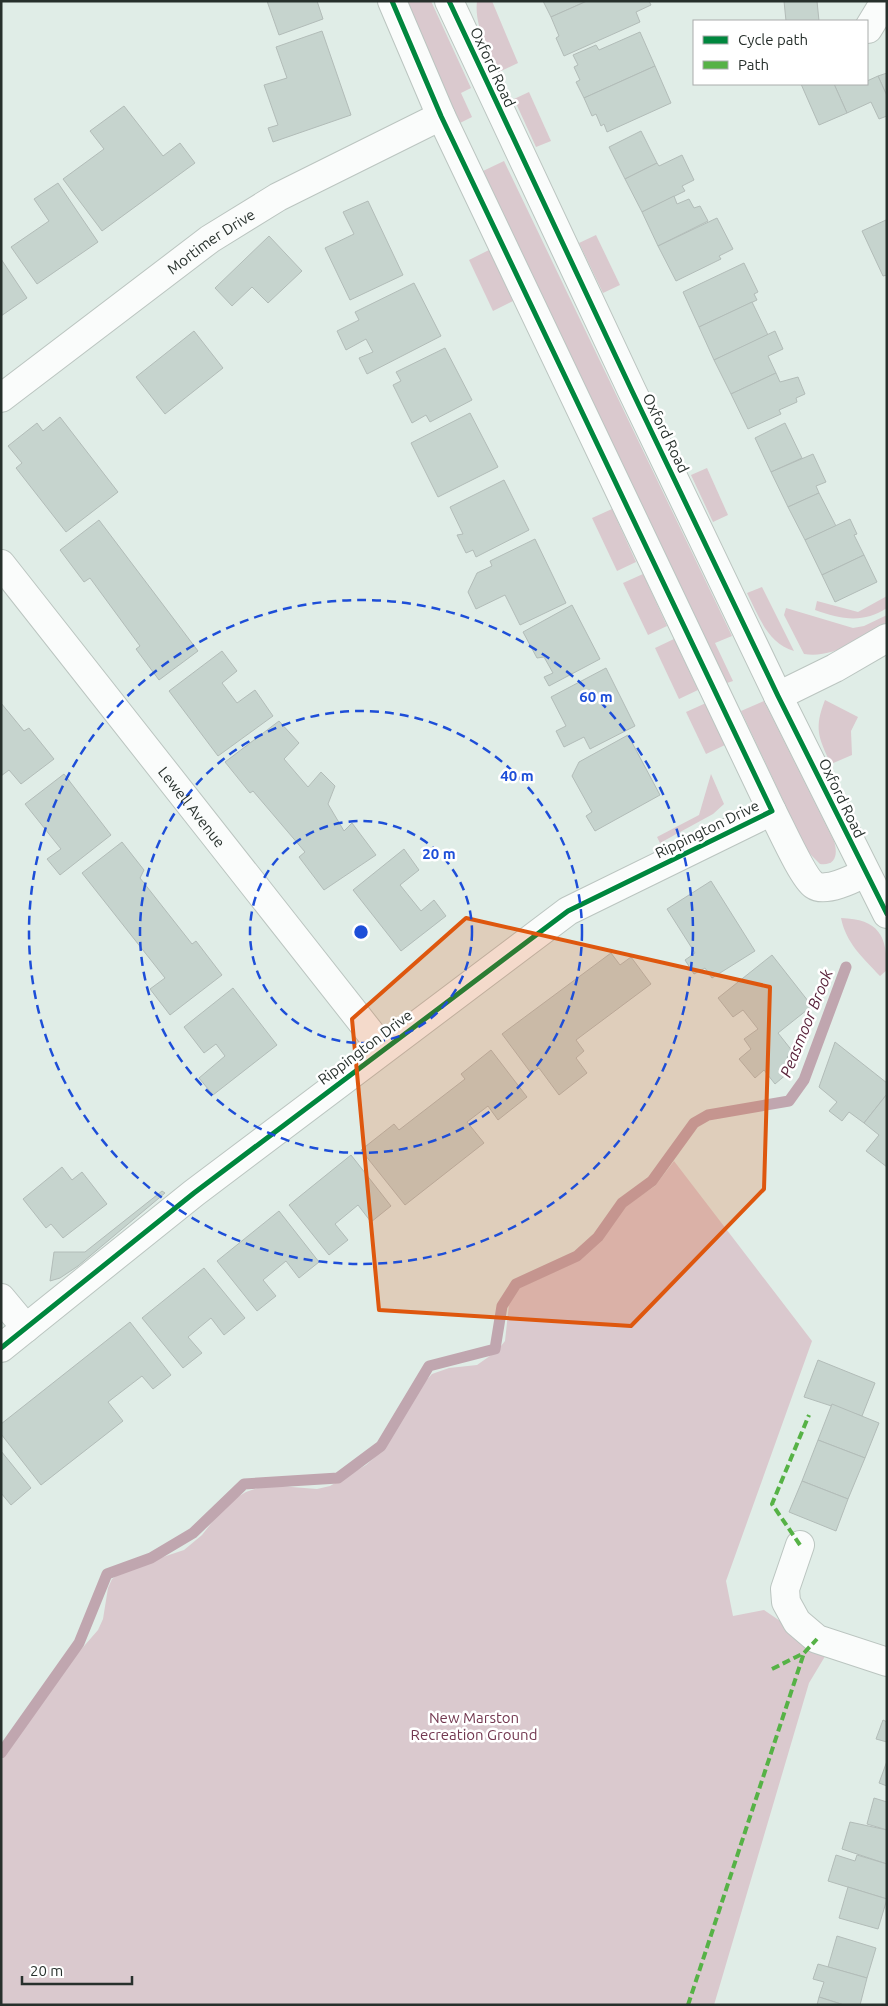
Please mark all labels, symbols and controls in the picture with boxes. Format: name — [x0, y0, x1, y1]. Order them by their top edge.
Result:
legend — [693, 20, 868, 85]
street label: Oxford Road — [467, 24, 519, 110]
text: Cycle path — [738, 31, 808, 48]
text: Path — [738, 56, 769, 73]
street label: Mortimer Drive — [163, 205, 258, 277]
street label: Oxford Road — [639, 391, 693, 475]
text: 60 m — [579, 688, 613, 705]
street label: Oxford Road — [815, 756, 869, 840]
street label: Lewell Avenue — [155, 763, 229, 850]
text: 40 m — [500, 767, 534, 784]
street label: Rippington Drive — [652, 796, 762, 862]
text: 20 m — [422, 845, 456, 862]
centre of rings — [352, 923, 370, 941]
water label: Peasmoor Brook — [776, 966, 836, 1080]
street label: Rippington Drive — [315, 1006, 415, 1088]
park label: New Marston Recreation Ground — [411, 1709, 537, 1743]
scale bar — [22, 1954, 132, 1986]
text: 20 m — [30, 1962, 63, 1979]

